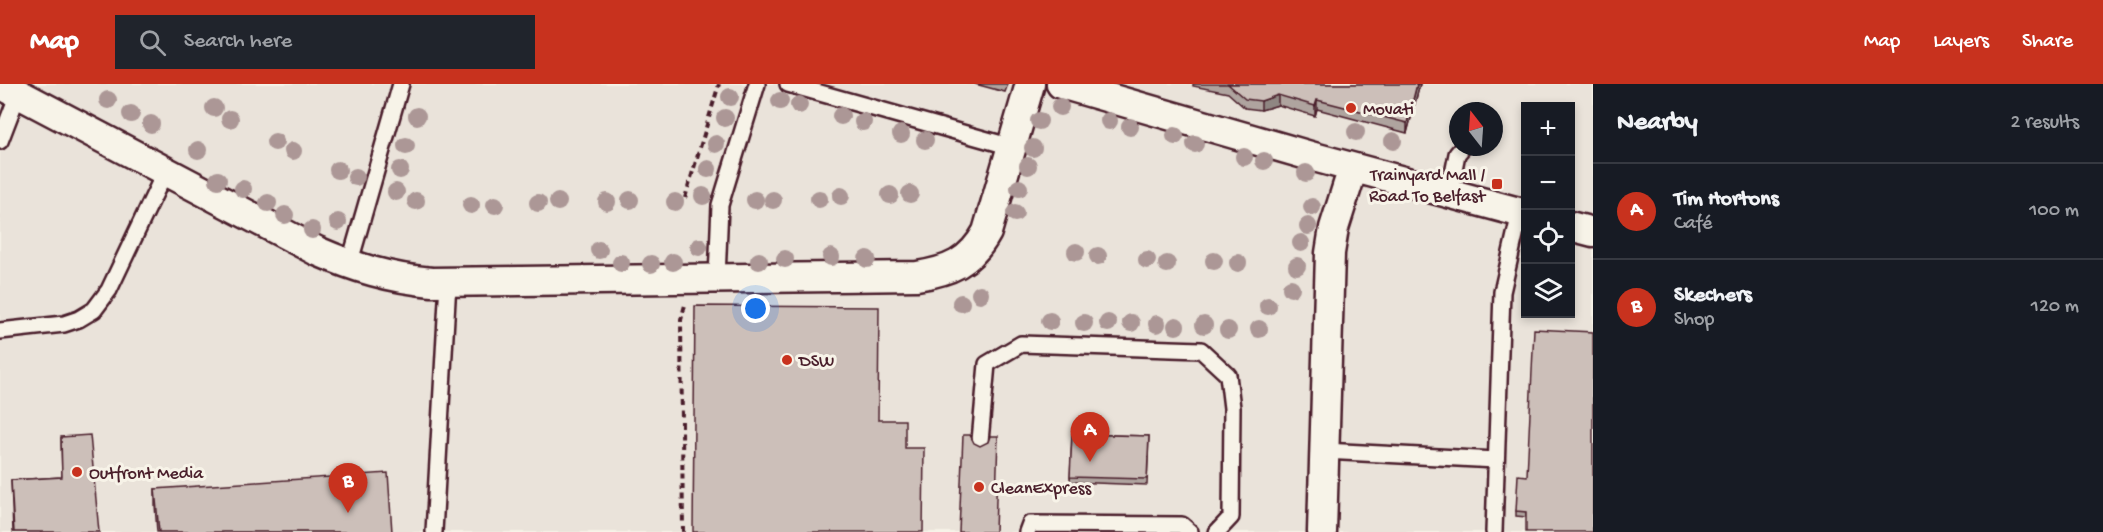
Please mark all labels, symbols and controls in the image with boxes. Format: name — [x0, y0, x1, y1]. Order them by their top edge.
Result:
search box — [115, 15, 535, 69]
text: Map — [30, 26, 79, 59]
icon: search — [136, 26, 169, 59]
text: Search here — [184, 29, 292, 55]
text: Map — [1864, 30, 1900, 55]
text: Layers — [1933, 30, 1989, 55]
text: Share — [2022, 30, 2073, 55]
place label: Movati — [1363, 100, 1414, 121]
marker: Movati — [1344, 101, 1358, 115]
north arrow — [1449, 102, 1503, 156]
map controls — [1521, 102, 1575, 318]
button: + — [1521, 102, 1575, 156]
text: Nearby — [1617, 108, 1698, 139]
text: 2 results — [2010, 112, 2079, 135]
button: − — [1521, 156, 1575, 210]
place label: Trainyard Mall / Road To Belfast — [1369, 166, 1487, 208]
marker: Trainyard Mall / Road To Belfast — [1490, 177, 1504, 191]
text: Tim Hortons — [1674, 187, 1779, 213]
text: A — [1631, 200, 1642, 223]
text: 100 m — [2029, 200, 2079, 223]
button: locate — [1521, 210, 1575, 264]
text: Café — [1674, 213, 1712, 236]
button: layers — [1521, 264, 1575, 318]
text: Skechers — [1674, 283, 1752, 309]
your location — [741, 294, 770, 323]
text: B — [1631, 296, 1642, 319]
text: 120 m — [2031, 296, 2079, 319]
text: Shop — [1674, 309, 1714, 332]
place label: DSW — [798, 352, 834, 373]
marker: DSW — [780, 353, 794, 367]
pin: A — [1070, 412, 1110, 462]
place label: Outfront Media — [89, 464, 204, 485]
pin: B — [328, 464, 368, 513]
marker: Outfront Media — [70, 465, 84, 479]
place label: CleanExpress — [991, 479, 1092, 500]
marker: CleanExpress — [972, 480, 986, 494]

